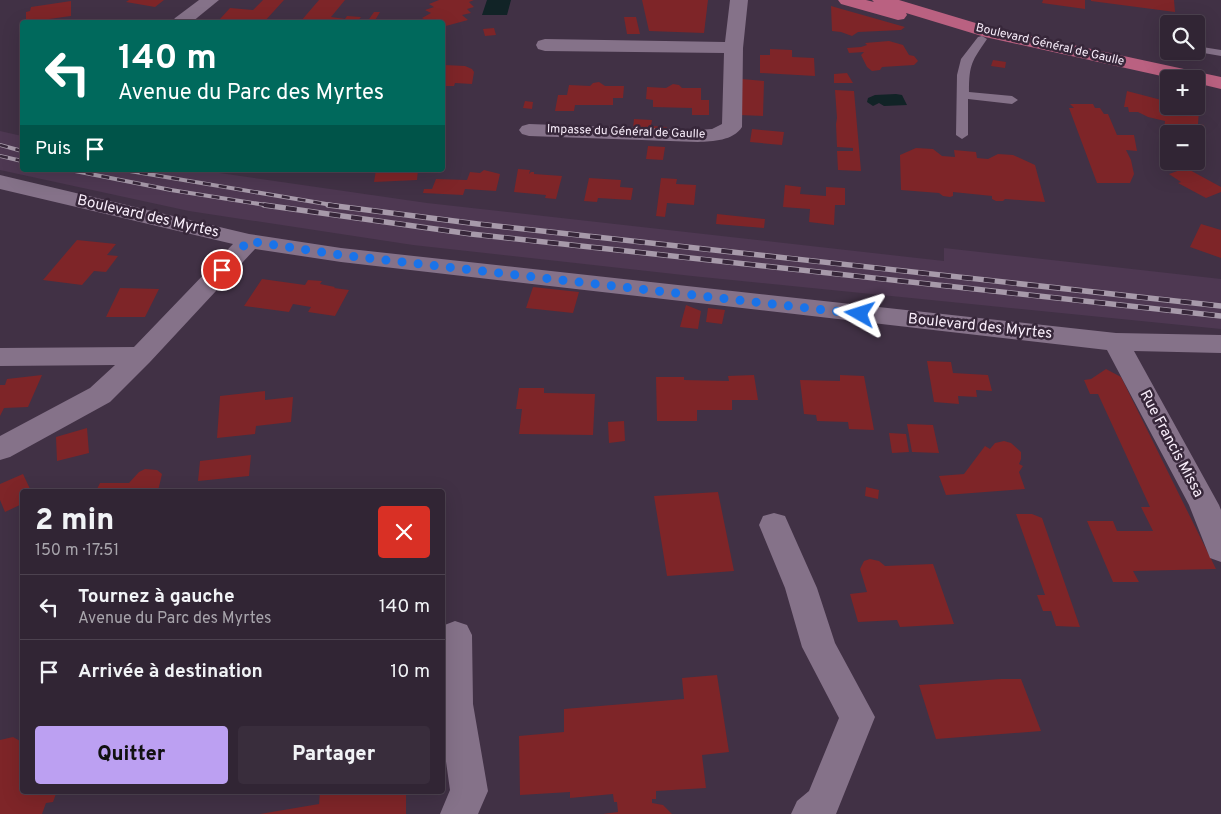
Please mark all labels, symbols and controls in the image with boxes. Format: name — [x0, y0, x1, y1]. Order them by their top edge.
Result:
map controls — [1160, 15, 1205, 170]
button: search — [1160, 15, 1205, 60]
street label: Boulevard Général de Gaulle — [974, 20, 1126, 70]
text: 140 m — [118, 37, 217, 81]
icon: left — [35, 40, 100, 105]
button: + — [1160, 70, 1205, 115]
text: Avenue du Parc des Myrtes — [118, 80, 384, 107]
street label: Impasse du Général de Gaulle — [546, 121, 706, 143]
button: − — [1160, 125, 1205, 170]
icon: arrive — [81, 135, 109, 163]
text: Puis — [35, 137, 71, 161]
street label: Boulevard des Myrtes — [75, 191, 221, 243]
pin — [201, 249, 243, 291]
icon: arrive — [208, 256, 236, 284]
position arrow — [833, 287, 885, 339]
street label: Boulevard des Myrtes — [907, 310, 1053, 344]
street label: Rue Francis Missa — [1135, 387, 1207, 501]
text: 2 min — [35, 503, 114, 540]
button: close — [378, 506, 430, 558]
text: 150 m · 17:51 — [35, 541, 119, 561]
text: Tournez à gauche — [78, 585, 235, 609]
icon: left — [35, 593, 63, 621]
text: 140 m — [379, 595, 430, 619]
text: Avenue du Parc des Myrtes — [78, 609, 271, 629]
icon: arrive — [35, 658, 63, 686]
text: Arrivée à destination — [78, 660, 263, 684]
text: 10 m — [390, 660, 430, 684]
button: Quitter — [35, 726, 228, 784]
button: Partager — [238, 726, 430, 784]

